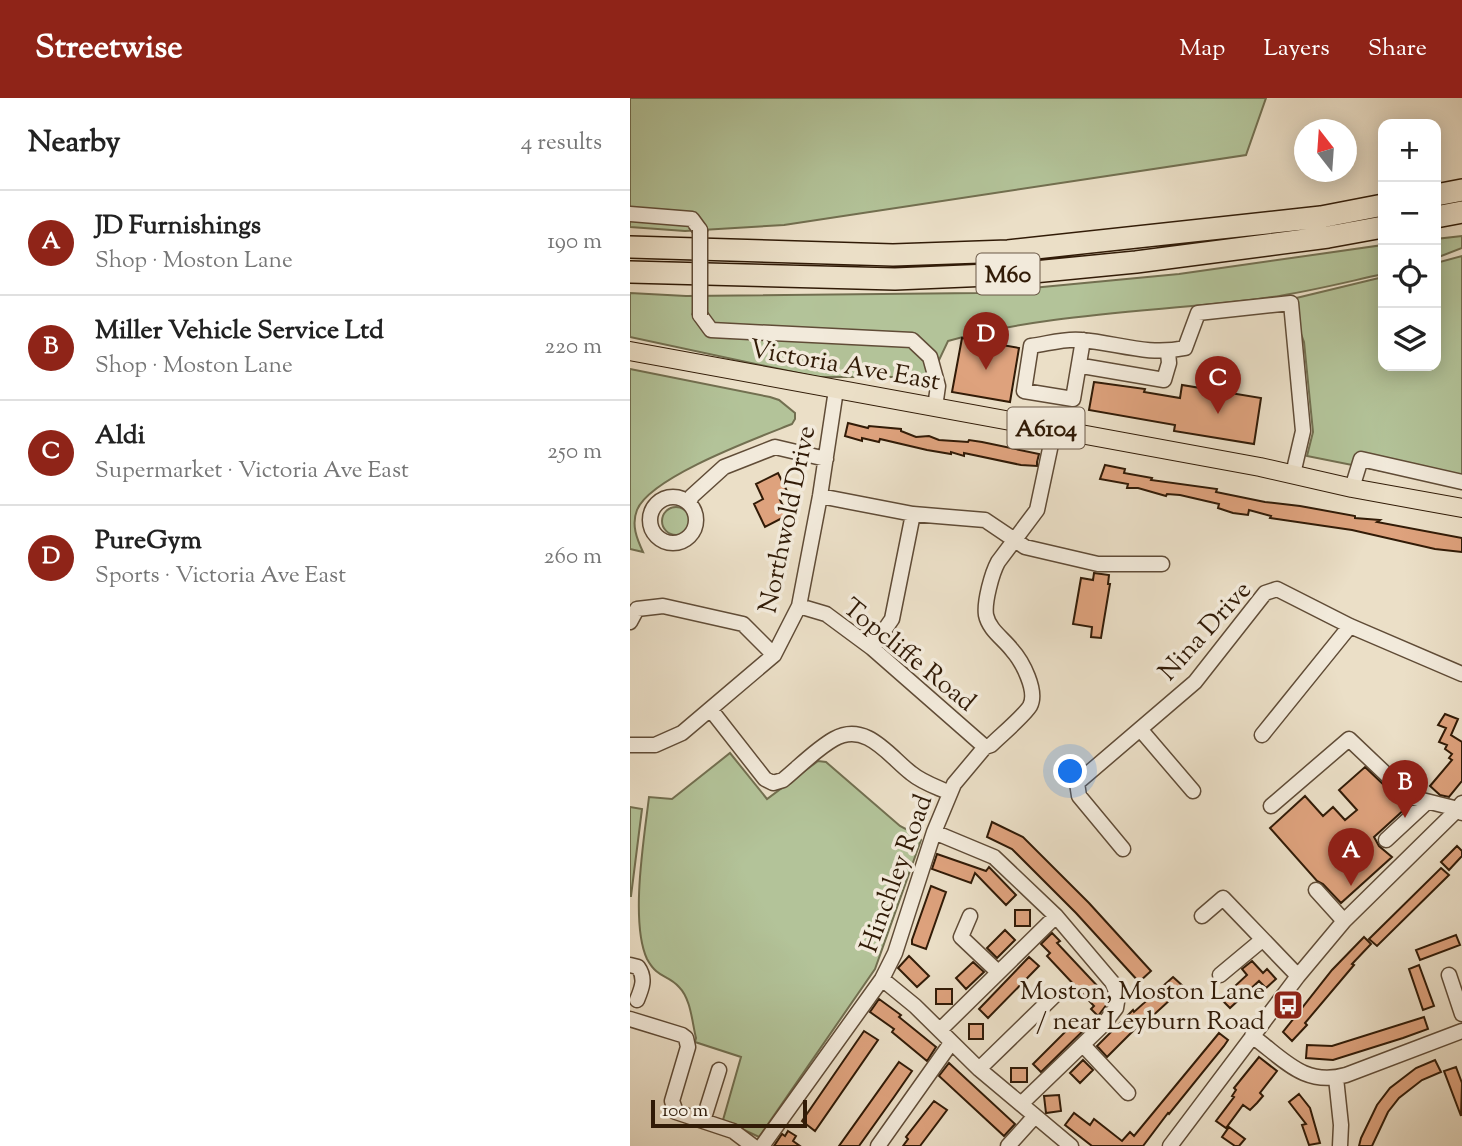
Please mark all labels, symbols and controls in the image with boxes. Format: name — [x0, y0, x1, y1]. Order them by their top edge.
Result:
text: Streetwise — [35, 25, 183, 73]
text: Map — [1179, 32, 1225, 66]
text: Layers — [1263, 32, 1330, 66]
text: Share — [1368, 32, 1427, 66]
north arrow — [1294, 119, 1357, 182]
map controls — [1378, 119, 1441, 371]
button: + — [1378, 119, 1441, 182]
text: Nearby — [28, 122, 120, 165]
text: 4 results — [521, 127, 602, 160]
button: − — [1378, 182, 1441, 245]
text: JD Furnishings — [95, 208, 261, 245]
text: A — [42, 226, 60, 259]
text: 190 m — [547, 226, 602, 259]
text: Shop · Moston Lane — [95, 245, 293, 278]
button: locate — [1378, 245, 1441, 308]
road number: M60 — [976, 254, 1040, 294]
button: layers — [1378, 308, 1441, 371]
pin: D — [963, 312, 1009, 370]
text: Miller Vehicle Service Ltd — [95, 313, 384, 350]
text: B — [44, 331, 58, 364]
text: 220 m — [544, 331, 602, 364]
street label: Victoria Ave East — [746, 331, 943, 401]
text: Shop · Moston Lane — [95, 350, 293, 383]
pin: C — [1195, 356, 1241, 414]
road number: A6104 — [1008, 408, 1084, 449]
text: Aldi — [95, 418, 145, 455]
street label: Northwold Drive — [751, 422, 826, 617]
text: C — [42, 436, 60, 469]
text: 250 m — [547, 436, 602, 469]
text: Supermarket · Victoria Ave East — [95, 455, 409, 488]
text: PureGym — [95, 523, 202, 560]
text: D — [42, 541, 60, 574]
text: 260 m — [544, 541, 602, 574]
text: Sports · Victoria Ave East — [95, 560, 346, 593]
street label: Nina Drive — [1151, 573, 1261, 690]
street label: Topcliffe Road — [834, 591, 983, 721]
your location — [1053, 754, 1087, 788]
pin: B — [1382, 760, 1428, 818]
street label: Hinchley Road — [852, 789, 943, 958]
pin: A — [1328, 828, 1374, 886]
place label: Moston, Moston Lane / near Leyburn Road — [1020, 974, 1265, 1041]
bus stop icon: Moston, Moston Lane / near Leyburn Road — [1271, 988, 1305, 1022]
scale bar — [651, 1097, 807, 1129]
text: 100 m — [662, 1098, 708, 1125]

